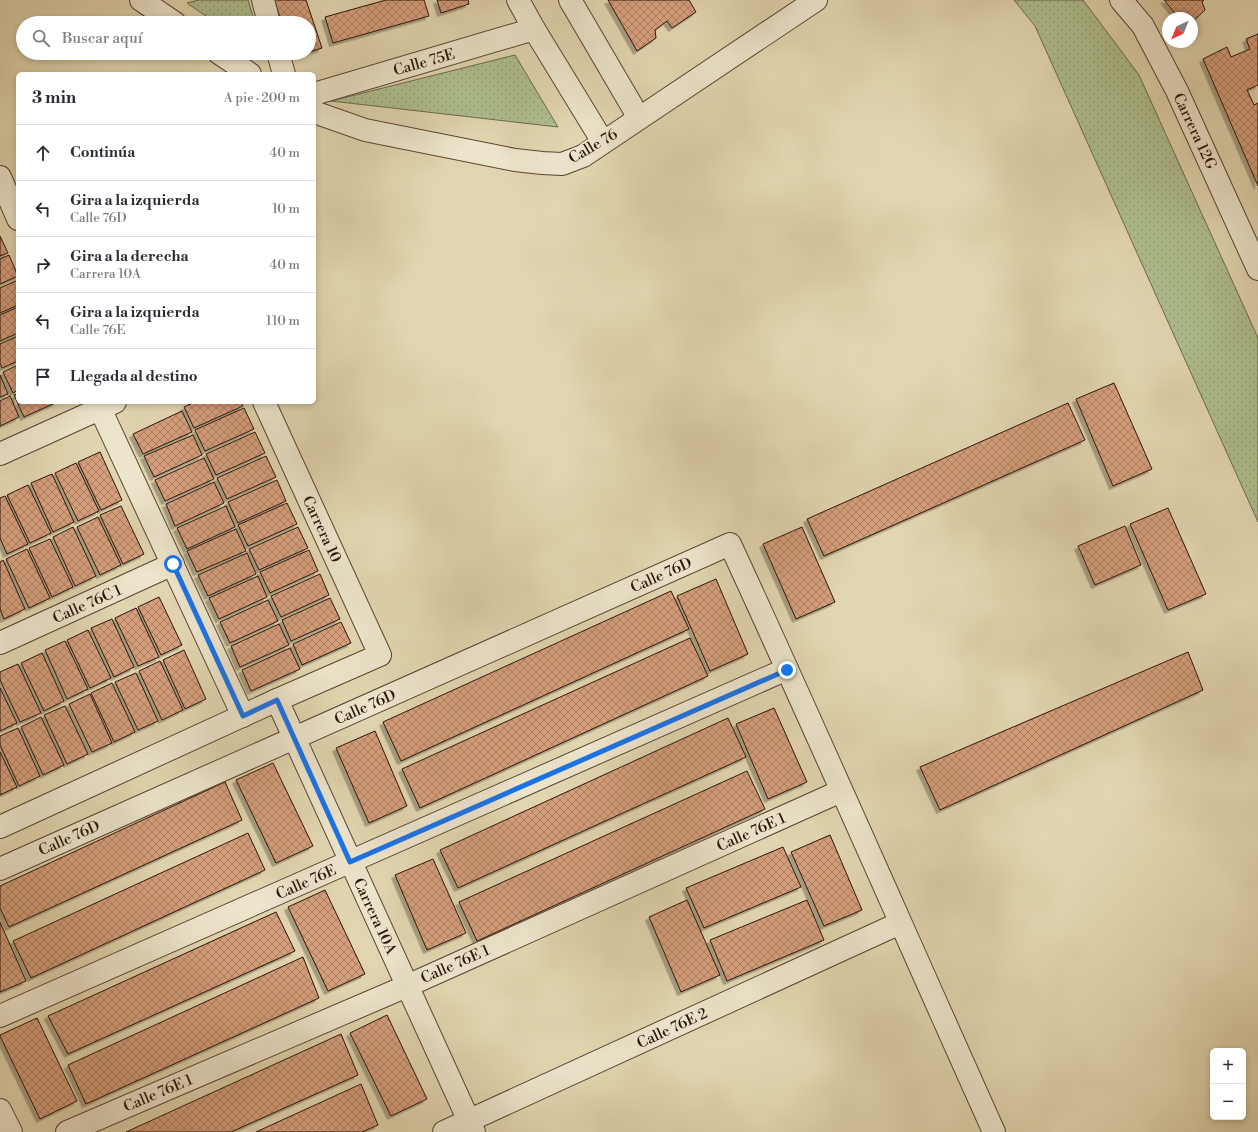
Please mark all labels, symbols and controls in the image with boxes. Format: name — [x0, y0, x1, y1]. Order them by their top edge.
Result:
north arrow — [1162, 12, 1198, 48]
search box — [16, 16, 316, 60]
icon: search — [30, 27, 52, 49]
text: Buscar aquí — [62, 29, 143, 48]
street label: Calle 75E — [391, 45, 457, 80]
text: 3 min — [32, 87, 76, 109]
text: A pie · 200 m — [224, 90, 300, 106]
street label: Carrera 12G — [1169, 90, 1221, 172]
street label: Calle 76 — [565, 125, 621, 168]
icon: ahead — [32, 142, 54, 164]
text: Continúa — [70, 143, 135, 162]
text: 40 m — [270, 145, 300, 161]
text: Gira a la izquierda — [70, 191, 200, 210]
icon: left — [32, 198, 54, 220]
text: 10 m — [272, 201, 300, 217]
text: Calle 76D — [70, 210, 127, 226]
text: Gira a la derecha — [70, 247, 189, 266]
icon: right — [32, 254, 54, 276]
text: 40 m — [270, 257, 300, 273]
text: Carrera 10A — [70, 266, 141, 282]
text: Gira a la izquierda — [70, 303, 200, 322]
icon: left — [32, 310, 54, 332]
text: 110 m — [266, 313, 300, 329]
text: Calle 76E — [70, 322, 125, 338]
icon: arrive — [32, 366, 54, 388]
text: Llegada al destino — [70, 367, 198, 386]
street label: Carrera 10 — [298, 493, 345, 566]
street label: Calle 76D — [628, 554, 695, 597]
route start — [164, 555, 182, 573]
street label: Calle 76C 1 — [50, 581, 125, 628]
route end — [778, 661, 796, 679]
street label: Calle 76D — [332, 686, 399, 729]
street label: Calle 76E 1 — [714, 809, 789, 856]
street label: Calle 76D — [36, 817, 103, 860]
street label: Calle 76E — [273, 861, 339, 904]
street label: Carrera 10A — [349, 875, 401, 958]
street label: Calle 76E 1 — [418, 941, 493, 988]
street label: Calle 76E 2 — [634, 1004, 710, 1053]
map controls — [1210, 1048, 1246, 1120]
button: + — [1210, 1048, 1246, 1084]
street label: Calle 76E 1 — [121, 1070, 196, 1117]
button: − — [1210, 1084, 1246, 1120]

